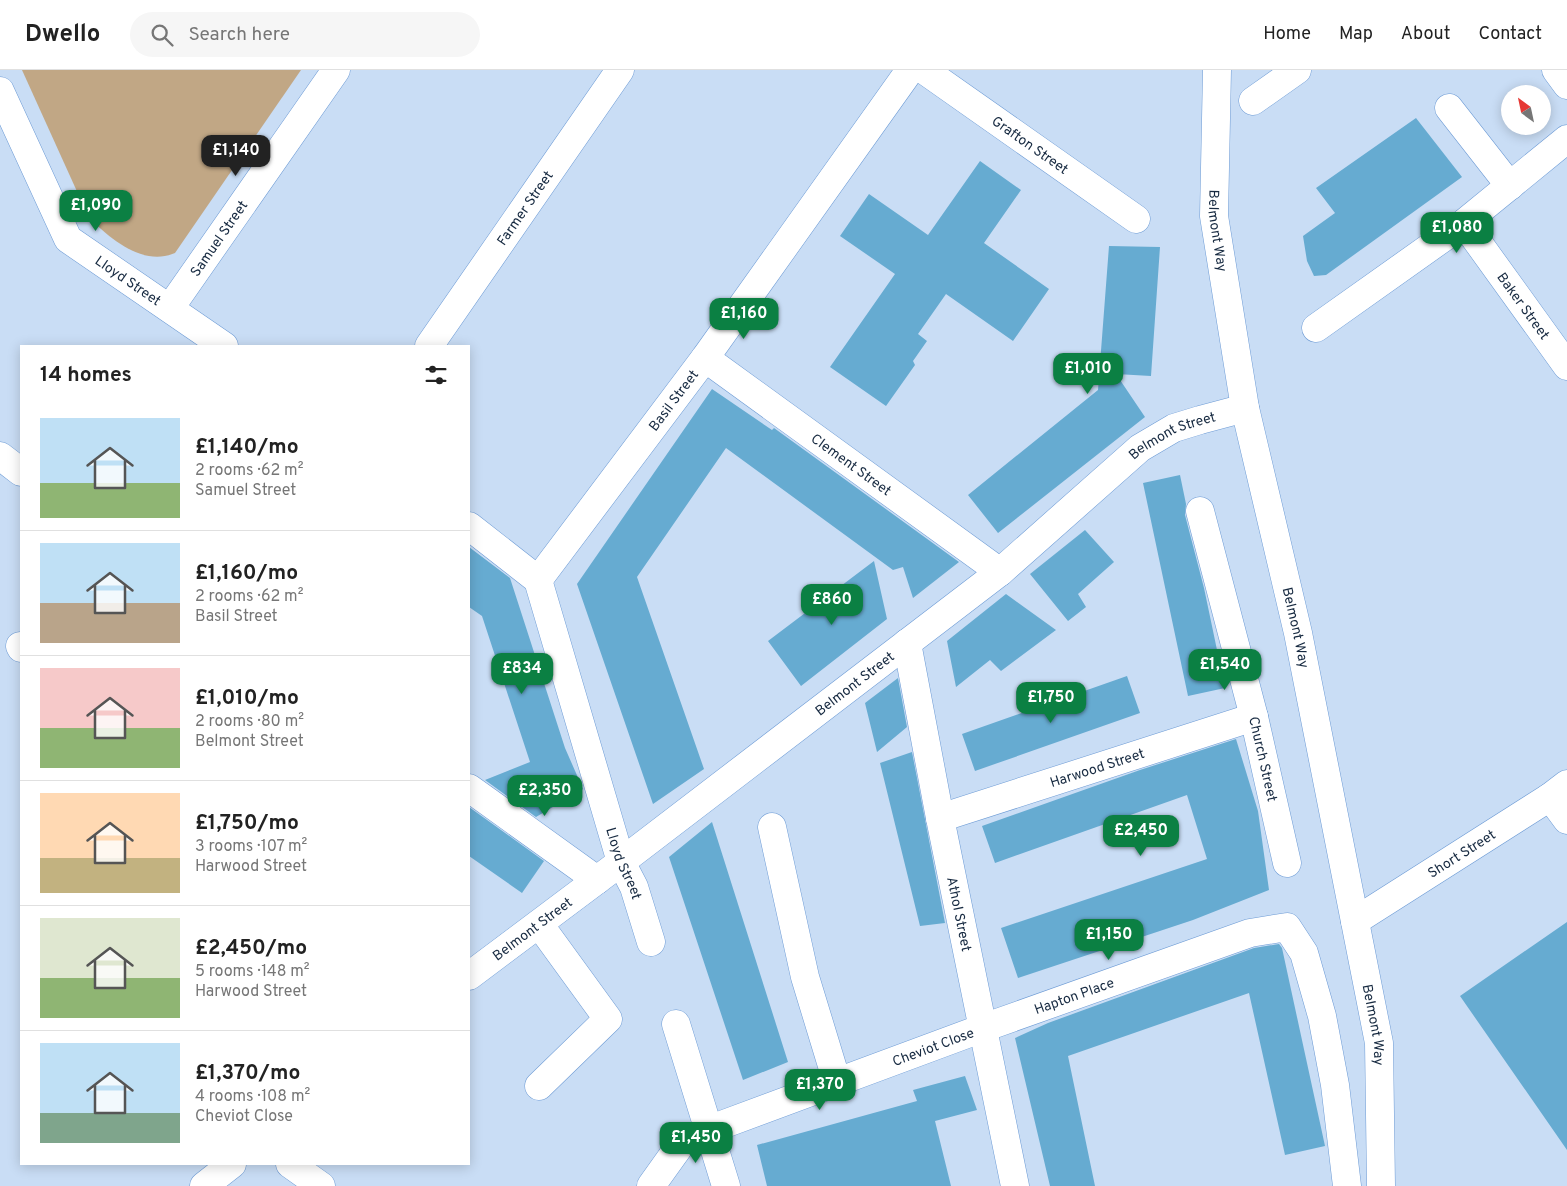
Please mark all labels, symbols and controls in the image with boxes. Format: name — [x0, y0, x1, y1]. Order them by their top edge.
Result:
search box — [130, 12, 480, 57]
text: Dwello — [25, 20, 100, 50]
icon: search — [148, 21, 176, 49]
text: Search here — [188, 23, 290, 47]
text: Home — [1263, 23, 1311, 46]
text: Map — [1339, 23, 1373, 46]
text: About — [1401, 23, 1450, 46]
text: Contact — [1478, 23, 1542, 46]
north arrow — [1501, 85, 1551, 135]
map controls — [1501, 85, 1551, 135]
street label: Grafton Street — [988, 113, 1071, 179]
pin: £1,140 — [195, 134, 277, 177]
text: £1,140 — [212, 141, 260, 161]
street label: Farmer Street — [494, 168, 558, 249]
pin: £1,090 — [55, 190, 137, 232]
street label: Belmont Way — [1203, 190, 1230, 273]
text: £1,090 — [70, 196, 122, 216]
street label: Samuel Street — [188, 198, 252, 280]
pin: £1,080 — [1416, 212, 1498, 254]
text: £1,080 — [1431, 218, 1483, 238]
street label: Lloyd Street — [91, 253, 164, 310]
street label: Baker Street — [1492, 270, 1552, 344]
pin: £1,160 — [703, 298, 785, 340]
text: £1,160 — [721, 304, 767, 324]
pin: £1,010 — [1047, 352, 1129, 395]
text: £1,010 — [1064, 359, 1112, 379]
icon: filters — [422, 361, 450, 389]
text: 14 homes — [40, 362, 132, 389]
street label: Basil Street — [646, 367, 703, 435]
street label: Belmont Street — [1126, 409, 1218, 464]
street label: Clement Street — [807, 431, 894, 500]
text: £1,140/mo — [195, 434, 299, 461]
icon: home — [80, 438, 140, 498]
text: 2 rooms · 62 m² — [195, 461, 303, 481]
text: Samuel Street — [195, 481, 296, 501]
text: £1,160/mo — [195, 560, 298, 587]
icon: home — [80, 563, 140, 623]
pin: £860 — [802, 584, 862, 626]
street label: Belmont Way — [1278, 586, 1312, 670]
text: 2 rooms · 62 m² — [195, 587, 303, 607]
text: £860 — [812, 590, 852, 610]
text: Basil Street — [195, 607, 278, 627]
pin: £1,540 — [1184, 648, 1266, 691]
street label: Belmont Street — [812, 649, 898, 720]
pin: £834 — [492, 652, 552, 695]
text: £1,540 — [1199, 655, 1251, 675]
text: £834 — [502, 659, 542, 679]
pin: £1,750 — [1010, 682, 1092, 724]
text: £1,010/mo — [195, 685, 299, 712]
icon: home — [80, 688, 140, 748]
text: £1,750 — [1027, 688, 1075, 708]
text: 2 rooms · 80 m² — [195, 712, 304, 732]
street label: Church Street — [1244, 715, 1280, 804]
text: Belmont Street — [195, 732, 304, 752]
street label: Harwood Street — [1048, 746, 1147, 792]
pin: £2,350 — [504, 774, 586, 817]
text: £2,350 — [518, 781, 572, 801]
text: £1,750/mo — [195, 810, 299, 837]
icon: home — [80, 813, 140, 873]
pin: £2,450 — [1100, 814, 1182, 857]
text: £2,450 — [1114, 821, 1168, 841]
street label: Lloyd Street — [601, 826, 644, 902]
street label: Short Street — [1425, 827, 1499, 883]
text: 3 rooms · 107 m² — [195, 837, 307, 857]
text: Harwood Street — [195, 857, 307, 877]
street label: Athol Street — [942, 875, 974, 953]
street label: Belmont Street — [490, 894, 576, 965]
pin: £1,150 — [1068, 918, 1150, 961]
text: £1,150 — [1086, 925, 1132, 945]
text: £2,450/mo — [195, 935, 307, 962]
icon: home — [80, 938, 140, 998]
text: 5 rooms · 148 m² — [195, 962, 310, 982]
street label: Hapton Place — [1032, 975, 1117, 1019]
text: Harwood Street — [195, 982, 307, 1002]
street label: Belmont Way — [1358, 983, 1386, 1066]
street label: Cheviot Close — [890, 1025, 977, 1071]
text: £1,370/mo — [195, 1060, 300, 1087]
icon: home — [80, 1063, 140, 1123]
pin: £1,370 — [779, 1068, 861, 1111]
text: £1,370 — [796, 1075, 844, 1095]
text: 4 rooms · 108 m² — [195, 1087, 310, 1107]
text: Cheviot Close — [195, 1107, 293, 1127]
pin: £1,450 — [655, 1122, 737, 1164]
text: £1,450 — [671, 1128, 721, 1148]

